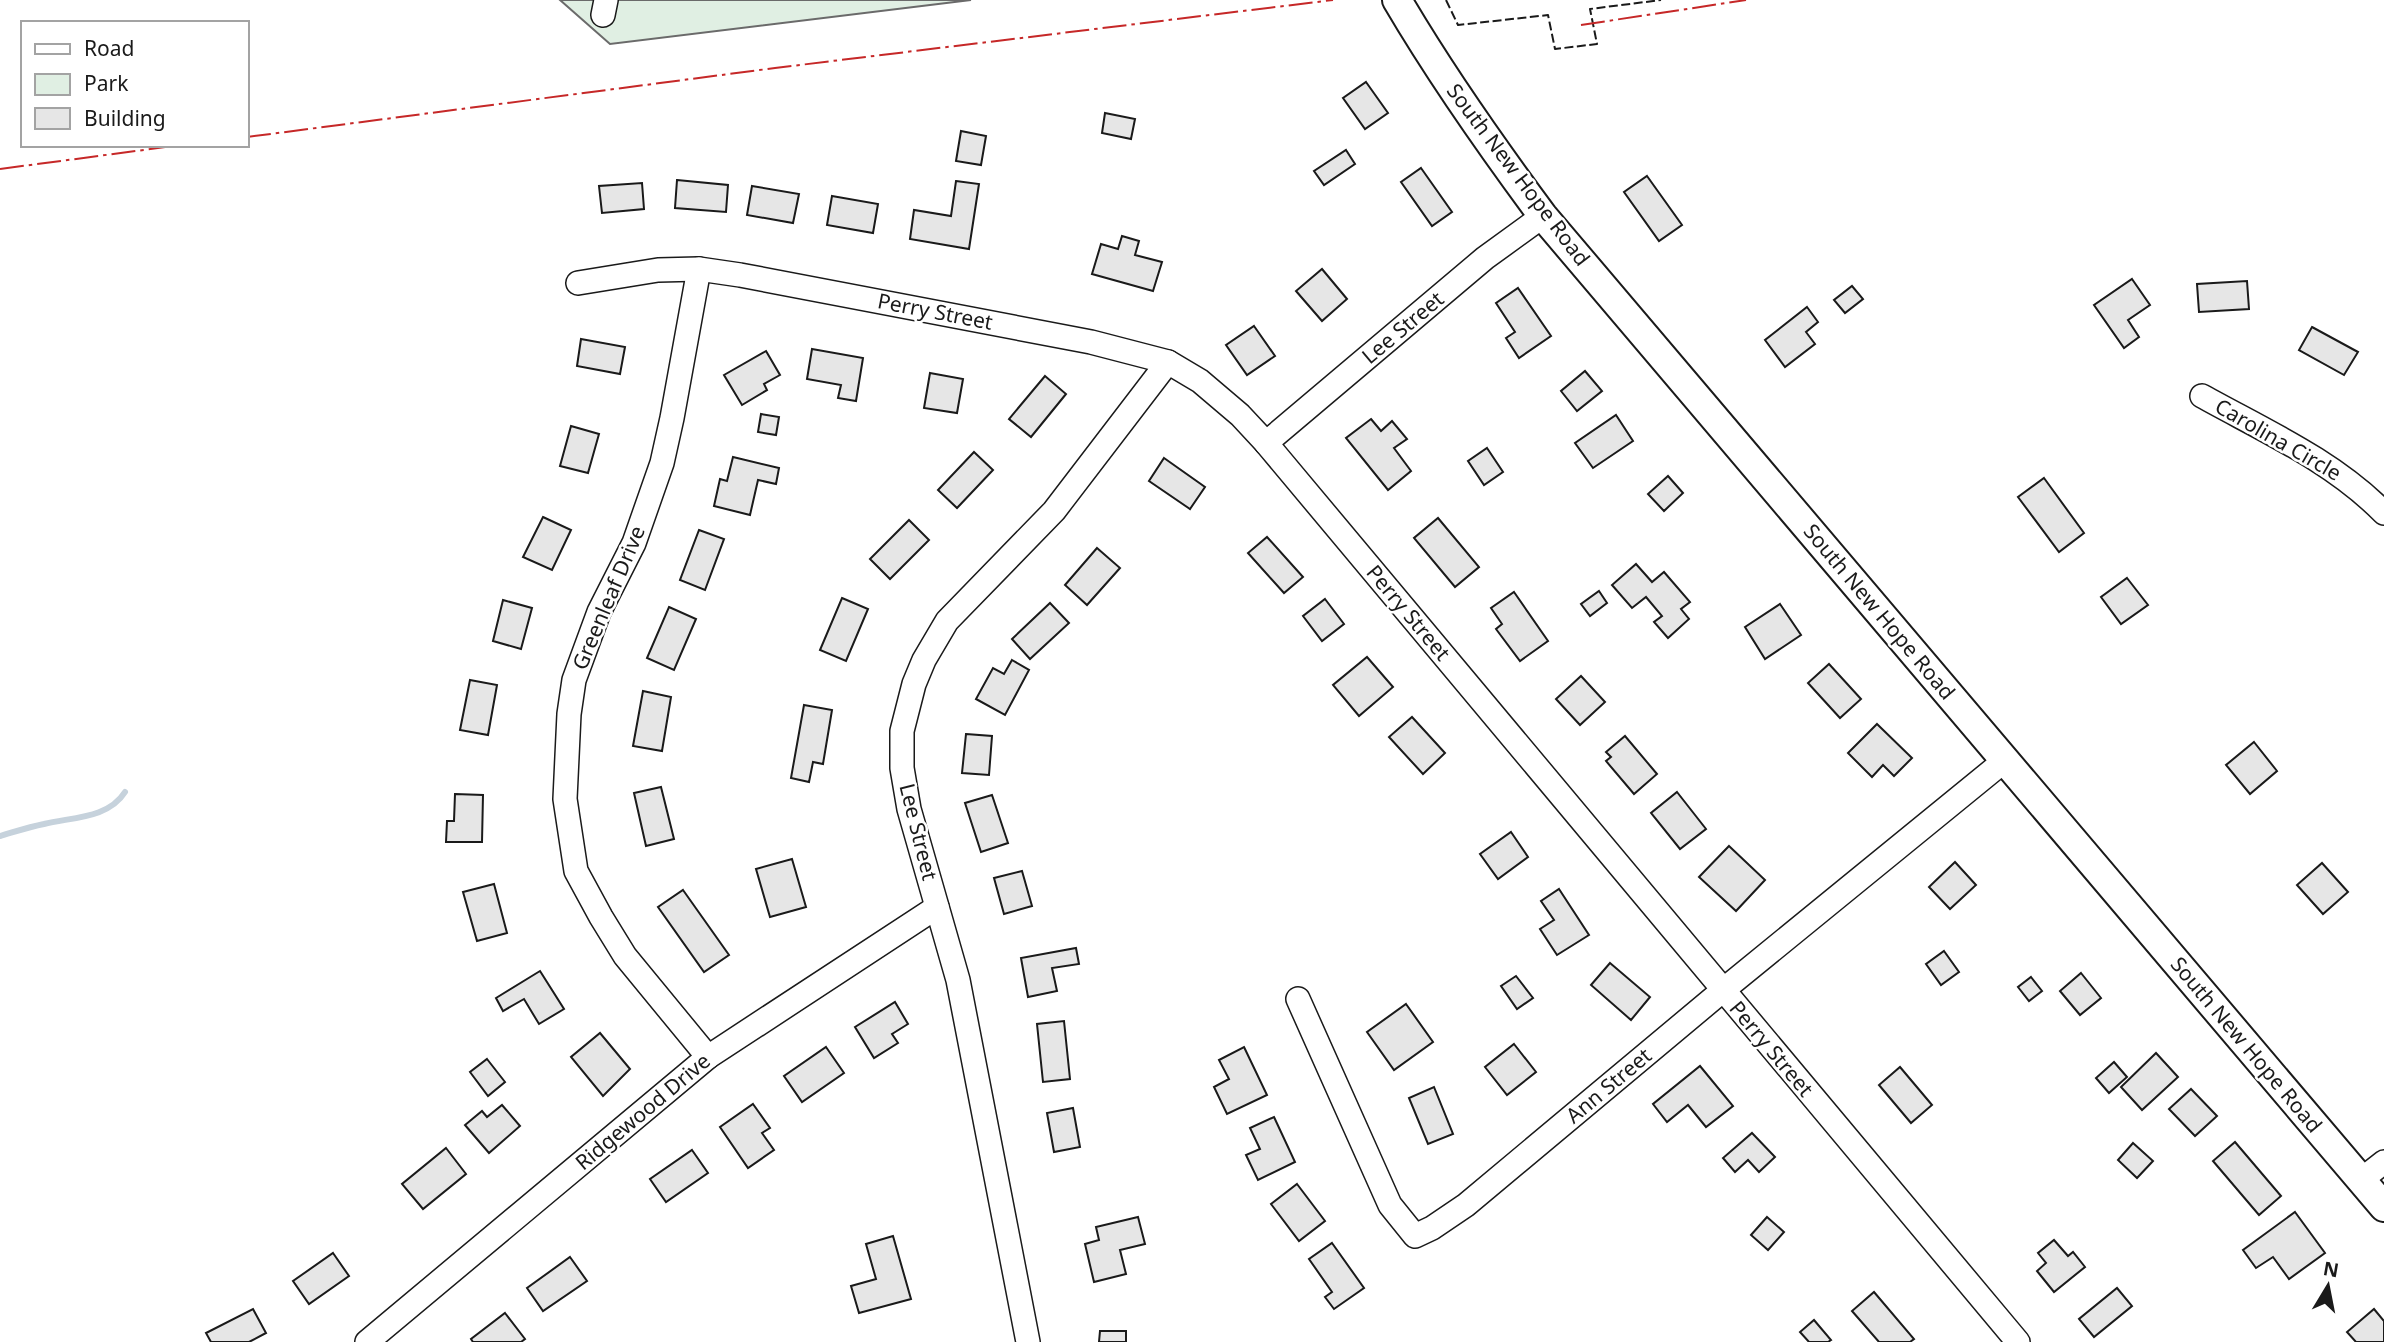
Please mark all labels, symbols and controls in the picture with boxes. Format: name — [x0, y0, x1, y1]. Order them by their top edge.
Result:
legend — [21, 21, 248, 147]
text: Road — [84, 34, 134, 62]
text: Park — [84, 69, 129, 97]
street label: South New Hope Road — [1441, 78, 1597, 271]
text: Building — [84, 104, 166, 132]
street label: Lee Street — [1356, 284, 1450, 370]
street label: Perry Street — [875, 286, 996, 336]
street label: Carolina Circle — [2210, 392, 2347, 487]
street label: South New Hope Road — [1798, 518, 1962, 705]
street label: Greenleaf Drive — [565, 521, 651, 674]
street label: Perry Street — [1361, 559, 1457, 666]
street label: Lee Street — [893, 780, 945, 883]
street label: South New Hope Road — [2165, 951, 2329, 1138]
street label: Perry Street — [1724, 995, 1820, 1102]
street label: Ann Street — [1560, 1041, 1657, 1129]
street label: Ridgewood Drive — [569, 1047, 716, 1176]
north arrow — [2293, 1251, 2363, 1321]
text: N — [2321, 1255, 2341, 1283]

